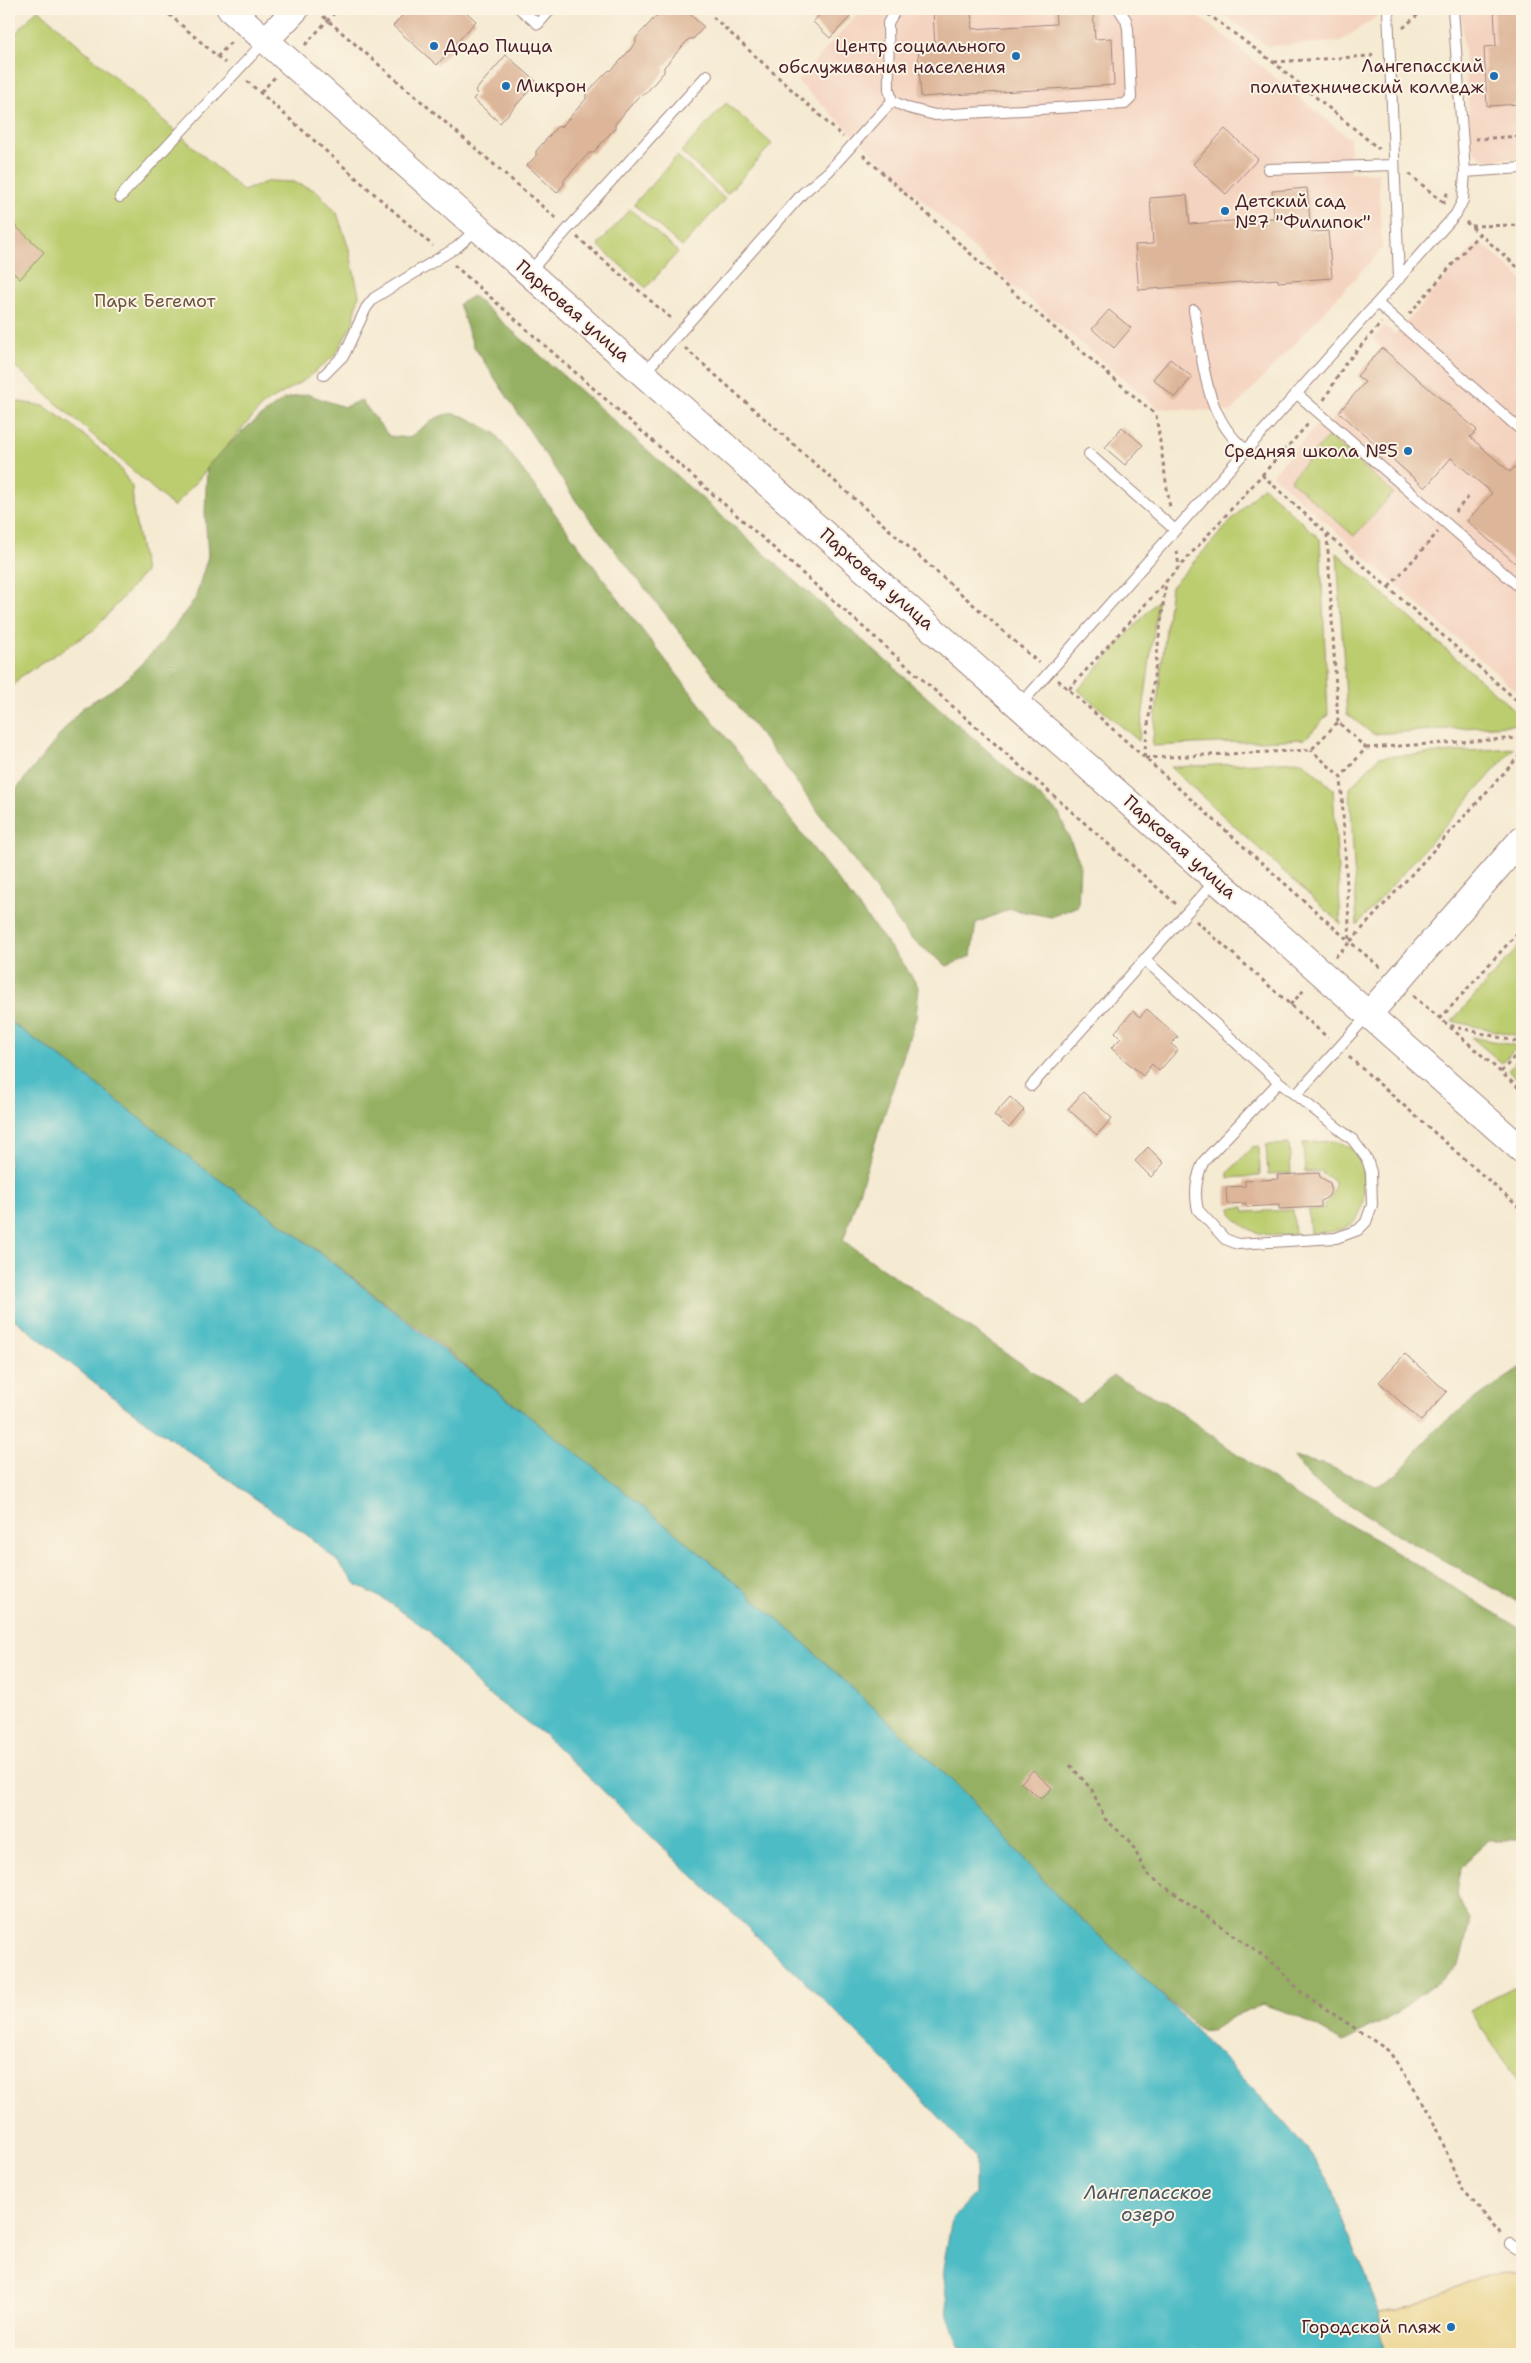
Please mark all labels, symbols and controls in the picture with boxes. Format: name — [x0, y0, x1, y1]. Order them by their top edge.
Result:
place label: Додо Пицца — [444, 34, 552, 58]
place label: Центр социального обслуживания населения — [778, 34, 1006, 79]
marker: Додо Пицца — [428, 40, 440, 52]
marker: Центр социального обслуживания населения — [1010, 50, 1022, 62]
place label: Лангепасский политехнический колледж — [1250, 54, 1485, 99]
marker: Лангепасский политехнический колледж — [1488, 70, 1500, 82]
place label: Микрон — [516, 74, 586, 98]
marker: Микрон — [500, 80, 512, 92]
place label: Детский сад №7 "Филипок" — [1235, 189, 1371, 234]
marker: Детский сад №7 "Филипок" — [1219, 205, 1231, 217]
street label: Парковая улица — [511, 255, 635, 367]
park label: Парк Бегемот — [94, 289, 217, 313]
place label: Средняя школа №5 — [1224, 439, 1398, 463]
marker: Средняя школа №5 — [1402, 445, 1414, 457]
street label: Парковая улица — [815, 523, 939, 635]
street label: Парковая улица — [1118, 790, 1242, 904]
water label: Лангепасское озеро — [1083, 2180, 1212, 2227]
place label: Городской пляж — [1301, 2315, 1442, 2339]
marker: Городской пляж — [1445, 2321, 1457, 2333]

